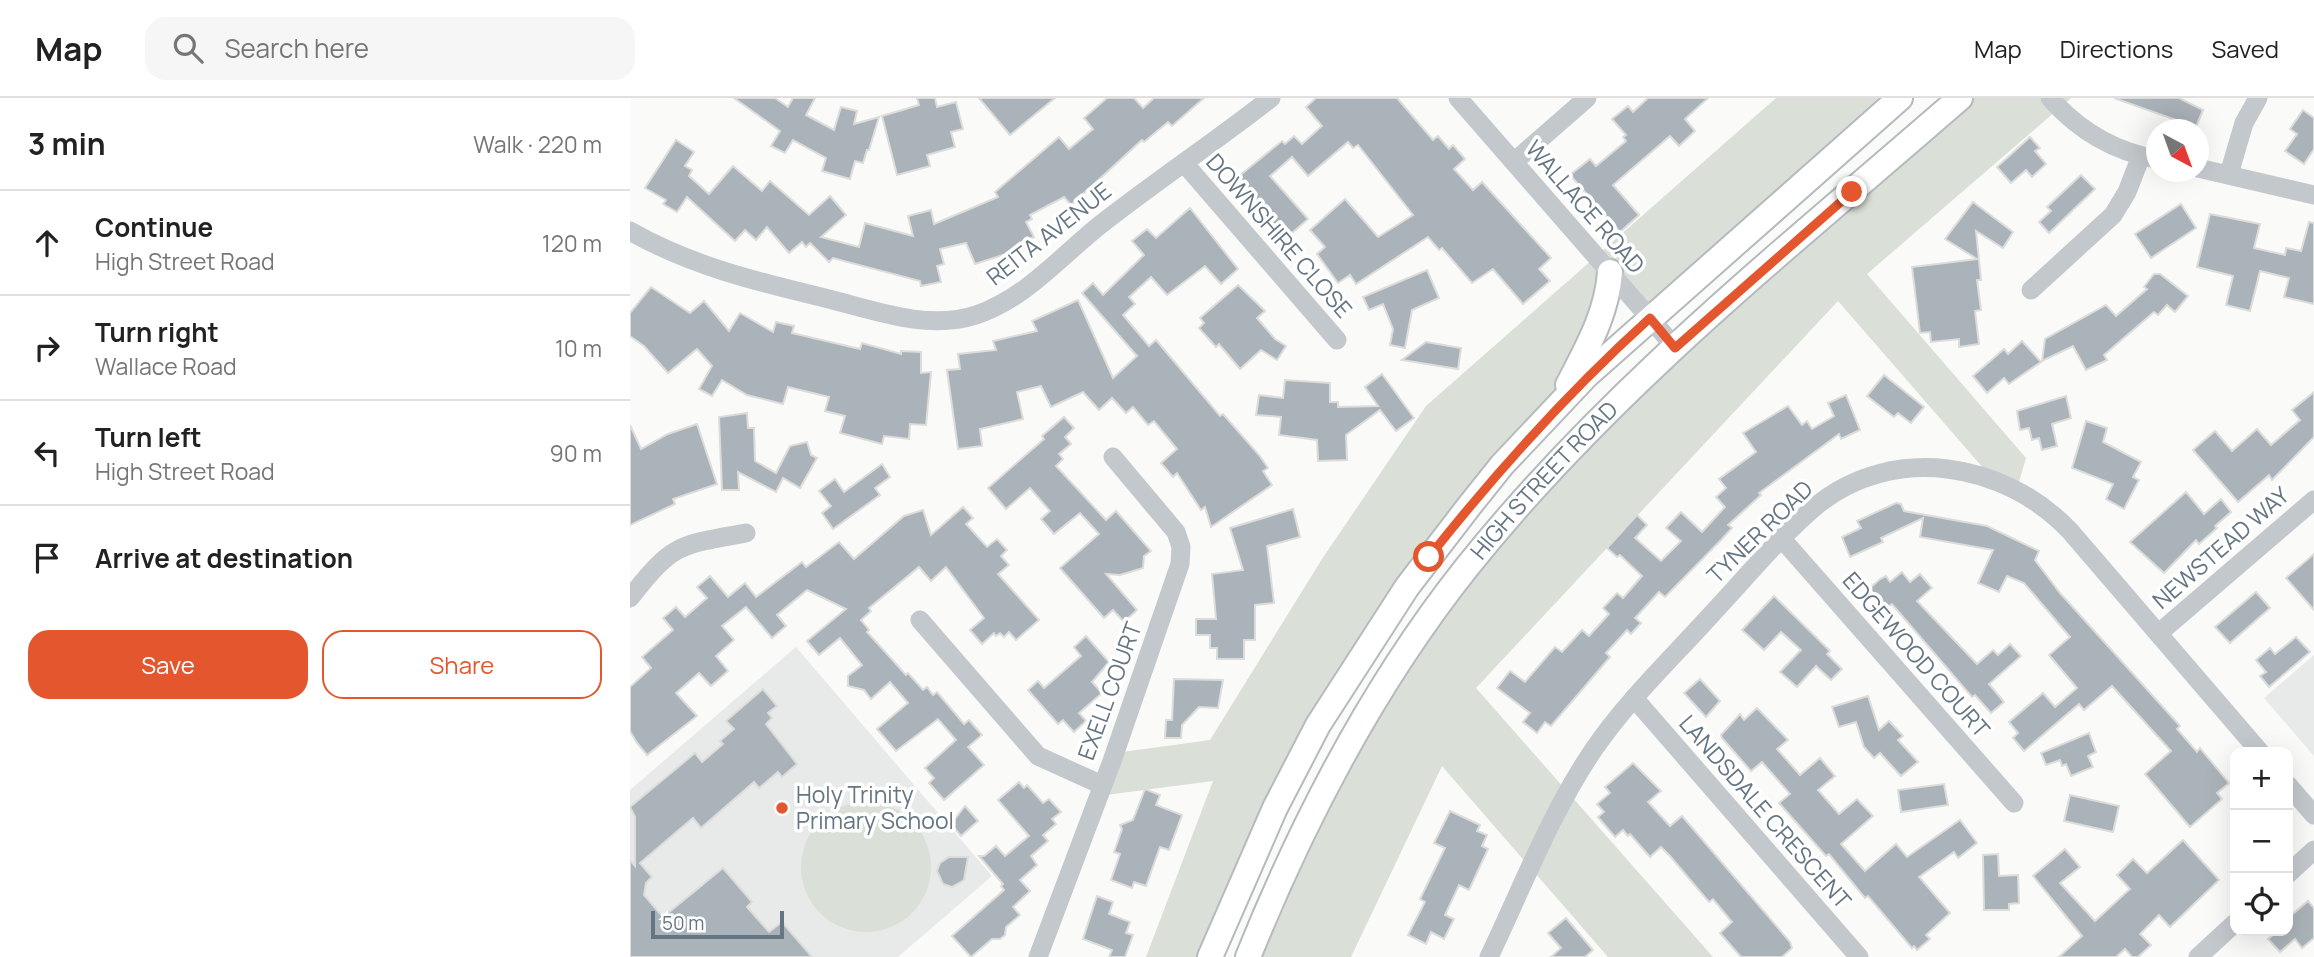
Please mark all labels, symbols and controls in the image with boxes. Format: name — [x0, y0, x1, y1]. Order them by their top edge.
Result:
search box — [145, 17, 635, 80]
text: Map — [35, 26, 103, 71]
icon: search — [169, 29, 207, 67]
text: Search here — [225, 30, 369, 66]
text: Map — [1974, 32, 2022, 65]
text: Directions — [2060, 32, 2173, 65]
text: Saved — [2211, 32, 2279, 65]
north arrow — [2146, 119, 2209, 182]
text: 3 min — [28, 123, 106, 164]
text: Walk · 220 m — [473, 128, 602, 160]
street label: WALLACE ROAD — [1519, 133, 1653, 280]
street label: DOWNSHIRE CLOSE — [1200, 146, 1360, 324]
street label: REITA AVENUE — [979, 174, 1117, 292]
route end — [1836, 176, 1867, 207]
text: Continue — [95, 209, 213, 245]
icon: ahead — [28, 224, 66, 262]
text: 120 m — [542, 227, 602, 259]
text: High Street Road — [95, 245, 275, 277]
text: Turn right — [95, 314, 219, 350]
icon: right — [28, 329, 66, 367]
text: 10 m — [555, 332, 602, 364]
text: Wallace Road — [95, 350, 237, 382]
street label: HIGH STREET ROAD — [1463, 393, 1624, 566]
text: Turn left — [95, 419, 202, 455]
icon: left — [28, 434, 66, 472]
text: 90 m — [550, 437, 602, 469]
text: High Street Road — [95, 455, 275, 487]
street label: TYNER ROAD — [1699, 473, 1819, 590]
street label: NEWSTEAD WAY — [2145, 479, 2296, 616]
icon: arrive — [28, 539, 66, 577]
text: Arrive at destination — [95, 540, 353, 576]
route start — [1413, 541, 1444, 572]
street label: EDGEWOOD COURT — [1836, 565, 1998, 744]
street label: EXELL COURT — [1069, 617, 1149, 764]
button: Save — [28, 630, 308, 699]
button: Share — [322, 630, 602, 699]
street label: LANDSDALE CRESCENT — [1673, 708, 1859, 915]
map controls — [2230, 747, 2293, 936]
button: + — [2230, 747, 2293, 810]
place label: Holy Trinity Primary School — [796, 778, 954, 836]
marker: Holy Trinity Primary School — [774, 800, 790, 816]
button: − — [2230, 810, 2293, 873]
button: locate — [2230, 873, 2293, 936]
scale bar — [651, 908, 784, 940]
text: 50 m — [662, 910, 704, 936]

